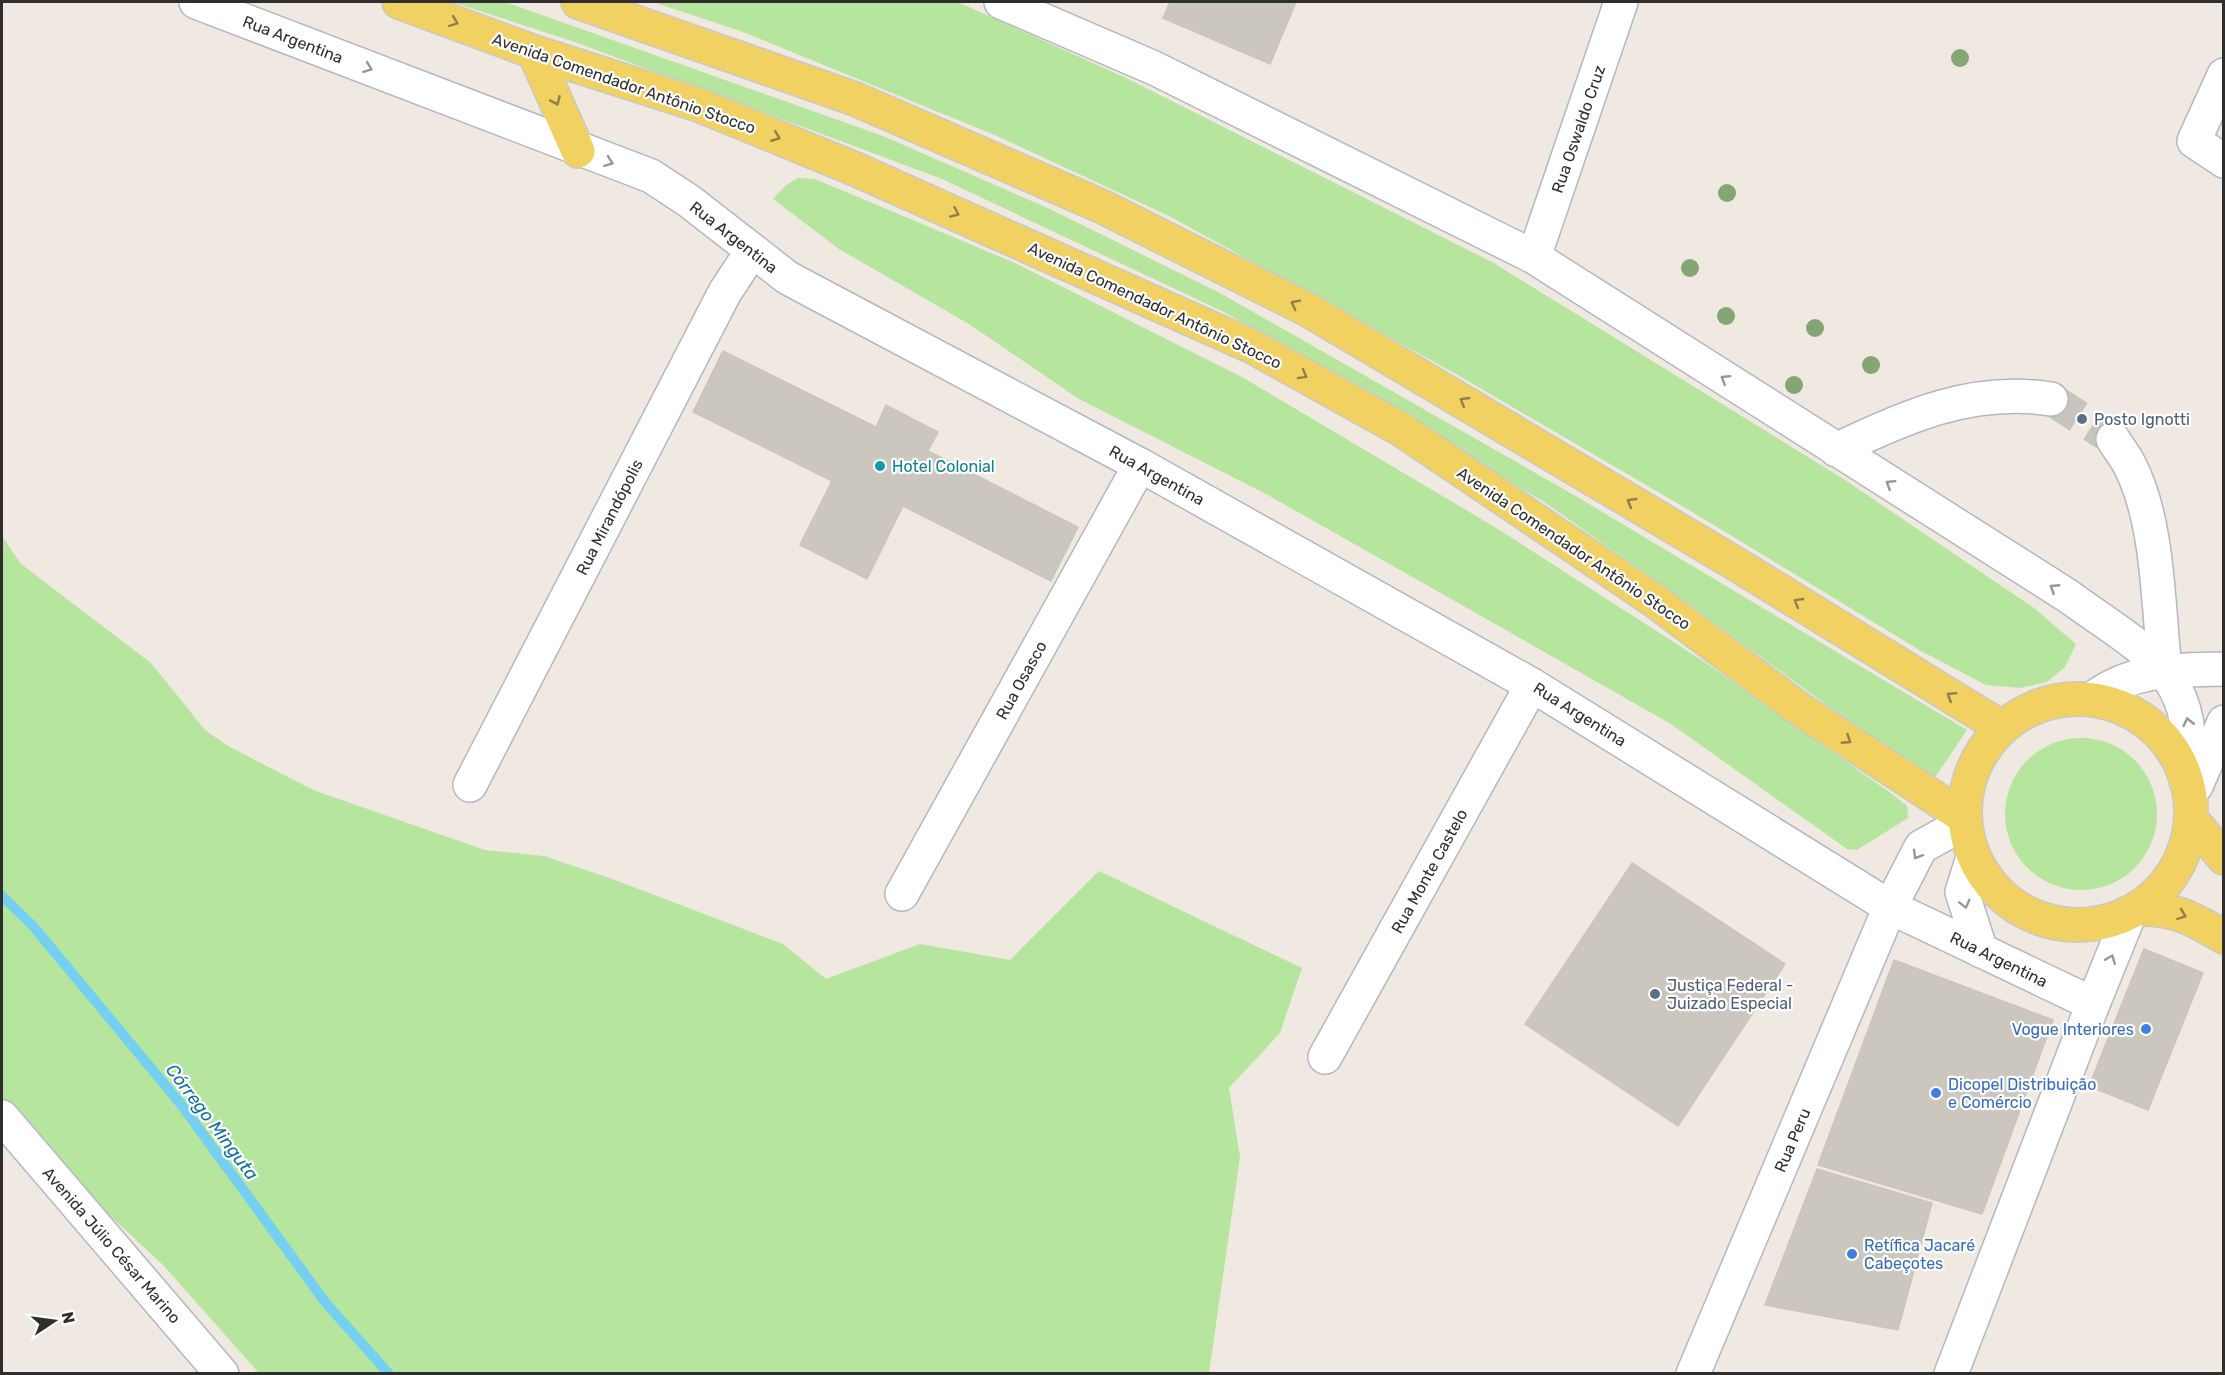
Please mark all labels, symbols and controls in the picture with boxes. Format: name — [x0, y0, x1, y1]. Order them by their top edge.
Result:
street label: Rua Argentina — [240, 12, 346, 67]
one-way arrow — [447, 15, 458, 27]
street label: Avenida Comendador Antônio Stocco — [490, 29, 758, 138]
one-way arrow — [362, 61, 373, 73]
street label: Rua Oswaldo Cruz — [1548, 63, 1609, 196]
one-way arrow — [549, 95, 561, 106]
one-way arrow — [769, 130, 780, 142]
one-way arrow — [603, 154, 614, 167]
street label: Rua Argentina — [686, 197, 781, 277]
one-way arrow — [949, 206, 960, 218]
street label: Avenida Comendador Antônio Stocco — [1025, 238, 1284, 373]
one-way arrow — [1290, 299, 1301, 311]
one-way arrow — [1297, 368, 1307, 379]
one-way arrow — [1721, 375, 1732, 386]
one-way arrow — [1460, 396, 1470, 408]
place label: Posto Ignotti — [2094, 410, 2190, 429]
marker: Posto Ignotti — [2075, 412, 2089, 426]
street label: Rua Argentina — [1106, 441, 1208, 509]
street label: Rua Mirandópolis — [572, 456, 647, 578]
place label: Hotel Colonial — [892, 457, 995, 476]
marker: Hotel Colonial — [873, 459, 887, 473]
street label: Avenida Comendador Antônio Stocco — [1453, 463, 1694, 634]
one-way arrow — [1886, 479, 1896, 491]
one-way arrow — [1627, 497, 1637, 509]
one-way arrow — [2050, 584, 2061, 595]
one-way arrow — [1794, 597, 1804, 609]
street label: Rua Osasco — [992, 638, 1051, 723]
street label: Rua Argentina — [1530, 678, 1630, 751]
one-way arrow — [1947, 691, 1957, 703]
one-way arrow — [2183, 717, 2196, 727]
one-way arrow — [1841, 733, 1851, 745]
street label: Rua Monte Castelo — [1387, 806, 1472, 937]
one-way arrow — [1913, 849, 1924, 859]
one-way arrow — [1958, 898, 1970, 909]
one-way arrow — [2176, 908, 2187, 921]
street label: Rua Argentina — [1947, 928, 2051, 991]
one-way arrow — [2104, 954, 2116, 965]
place label: Justiça Federal - Juizado Especial — [1667, 976, 1794, 1013]
marker: Justiça Federal - Juizado Especial — [1648, 987, 1662, 1001]
place label: Vogue Interiores — [2012, 1020, 2134, 1039]
marker: Vogue Interiores — [2139, 1022, 2153, 1036]
water label: Córrego Minguta — [161, 1059, 263, 1185]
place label: Dicopel Distribuição e Comércio — [1948, 1075, 2096, 1112]
marker: Dicopel Distribuição e Comércio — [1929, 1086, 1943, 1100]
street label: Rua Peru — [1770, 1105, 1814, 1175]
street label: Avenida Júlio César Marino — [39, 1163, 185, 1327]
place label: Retífica Jacaré Cabeçotes — [1864, 1236, 1975, 1273]
marker: Retífica Jacaré Cabeçotes — [1845, 1247, 1859, 1261]
north arrow — [24, 1291, 84, 1351]
text: N — [58, 1310, 79, 1325]

